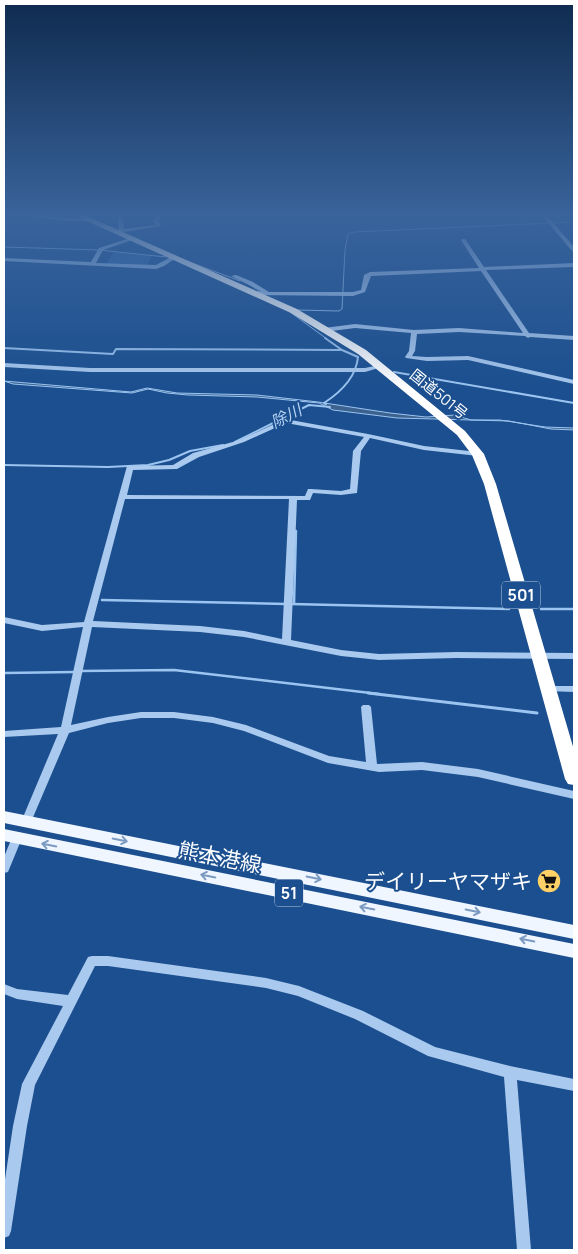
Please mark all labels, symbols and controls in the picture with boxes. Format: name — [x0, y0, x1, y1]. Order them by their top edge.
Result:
street label: 国道501号 — [406, 364, 472, 424]
water label: 除川 — [267, 398, 307, 433]
road number: 501 — [502, 582, 540, 608]
street label: 熊本港線 — [176, 835, 264, 879]
one-way arrow — [112, 836, 128, 845]
one-way arrow — [41, 839, 57, 849]
place label: デイリーヤマザキ — [364, 867, 532, 895]
supermarket icon: デイリーヤマザキ — [536, 868, 562, 894]
one-way arrow — [200, 871, 216, 881]
one-way arrow — [306, 874, 322, 884]
road number: 51 — [275, 880, 303, 906]
one-way arrow — [360, 903, 376, 913]
one-way arrow — [465, 907, 481, 917]
one-way arrow — [519, 935, 535, 945]

